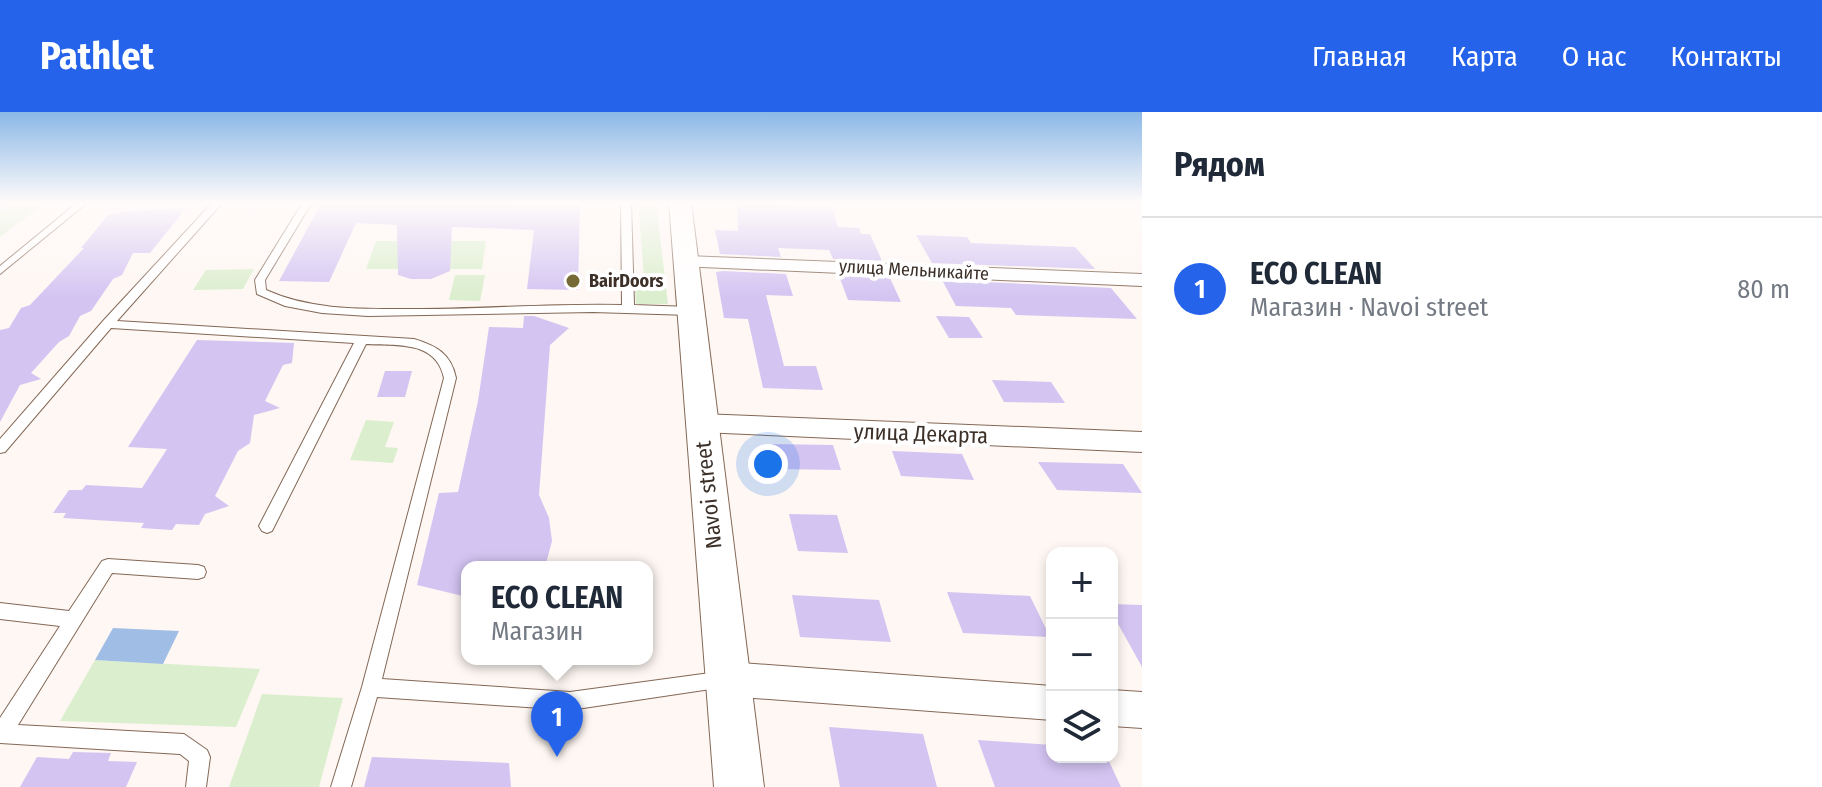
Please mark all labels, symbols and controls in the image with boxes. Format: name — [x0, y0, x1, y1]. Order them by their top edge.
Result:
text: Pathlet — [40, 33, 154, 79]
text: Главная — [1312, 40, 1407, 73]
text: Карта — [1451, 40, 1518, 73]
text: О нас — [1562, 40, 1627, 73]
text: Контакты — [1671, 40, 1782, 73]
text: Рядом — [1174, 144, 1265, 185]
street label: улица Мельникайте — [838, 255, 990, 285]
text: ECO CLEAN — [1250, 256, 1382, 292]
place label: BairDoors — [589, 270, 664, 292]
marker: BairDoors — [564, 272, 582, 290]
text: 1 — [1195, 274, 1206, 305]
text: 80 m — [1737, 274, 1790, 305]
text: Магазин · Navoi street — [1250, 292, 1488, 323]
street label: улица Декарта — [853, 418, 989, 449]
street label: Navoi street — [689, 439, 728, 550]
your location — [748, 444, 788, 484]
map controls — [1046, 547, 1118, 763]
button: + — [1046, 547, 1118, 619]
popup — [461, 561, 653, 665]
text: ECO CLEAN — [491, 580, 623, 616]
text: Магазин — [491, 616, 583, 647]
button: − — [1046, 619, 1118, 691]
pin: 1 — [531, 691, 583, 757]
button: layers — [1046, 691, 1118, 763]

